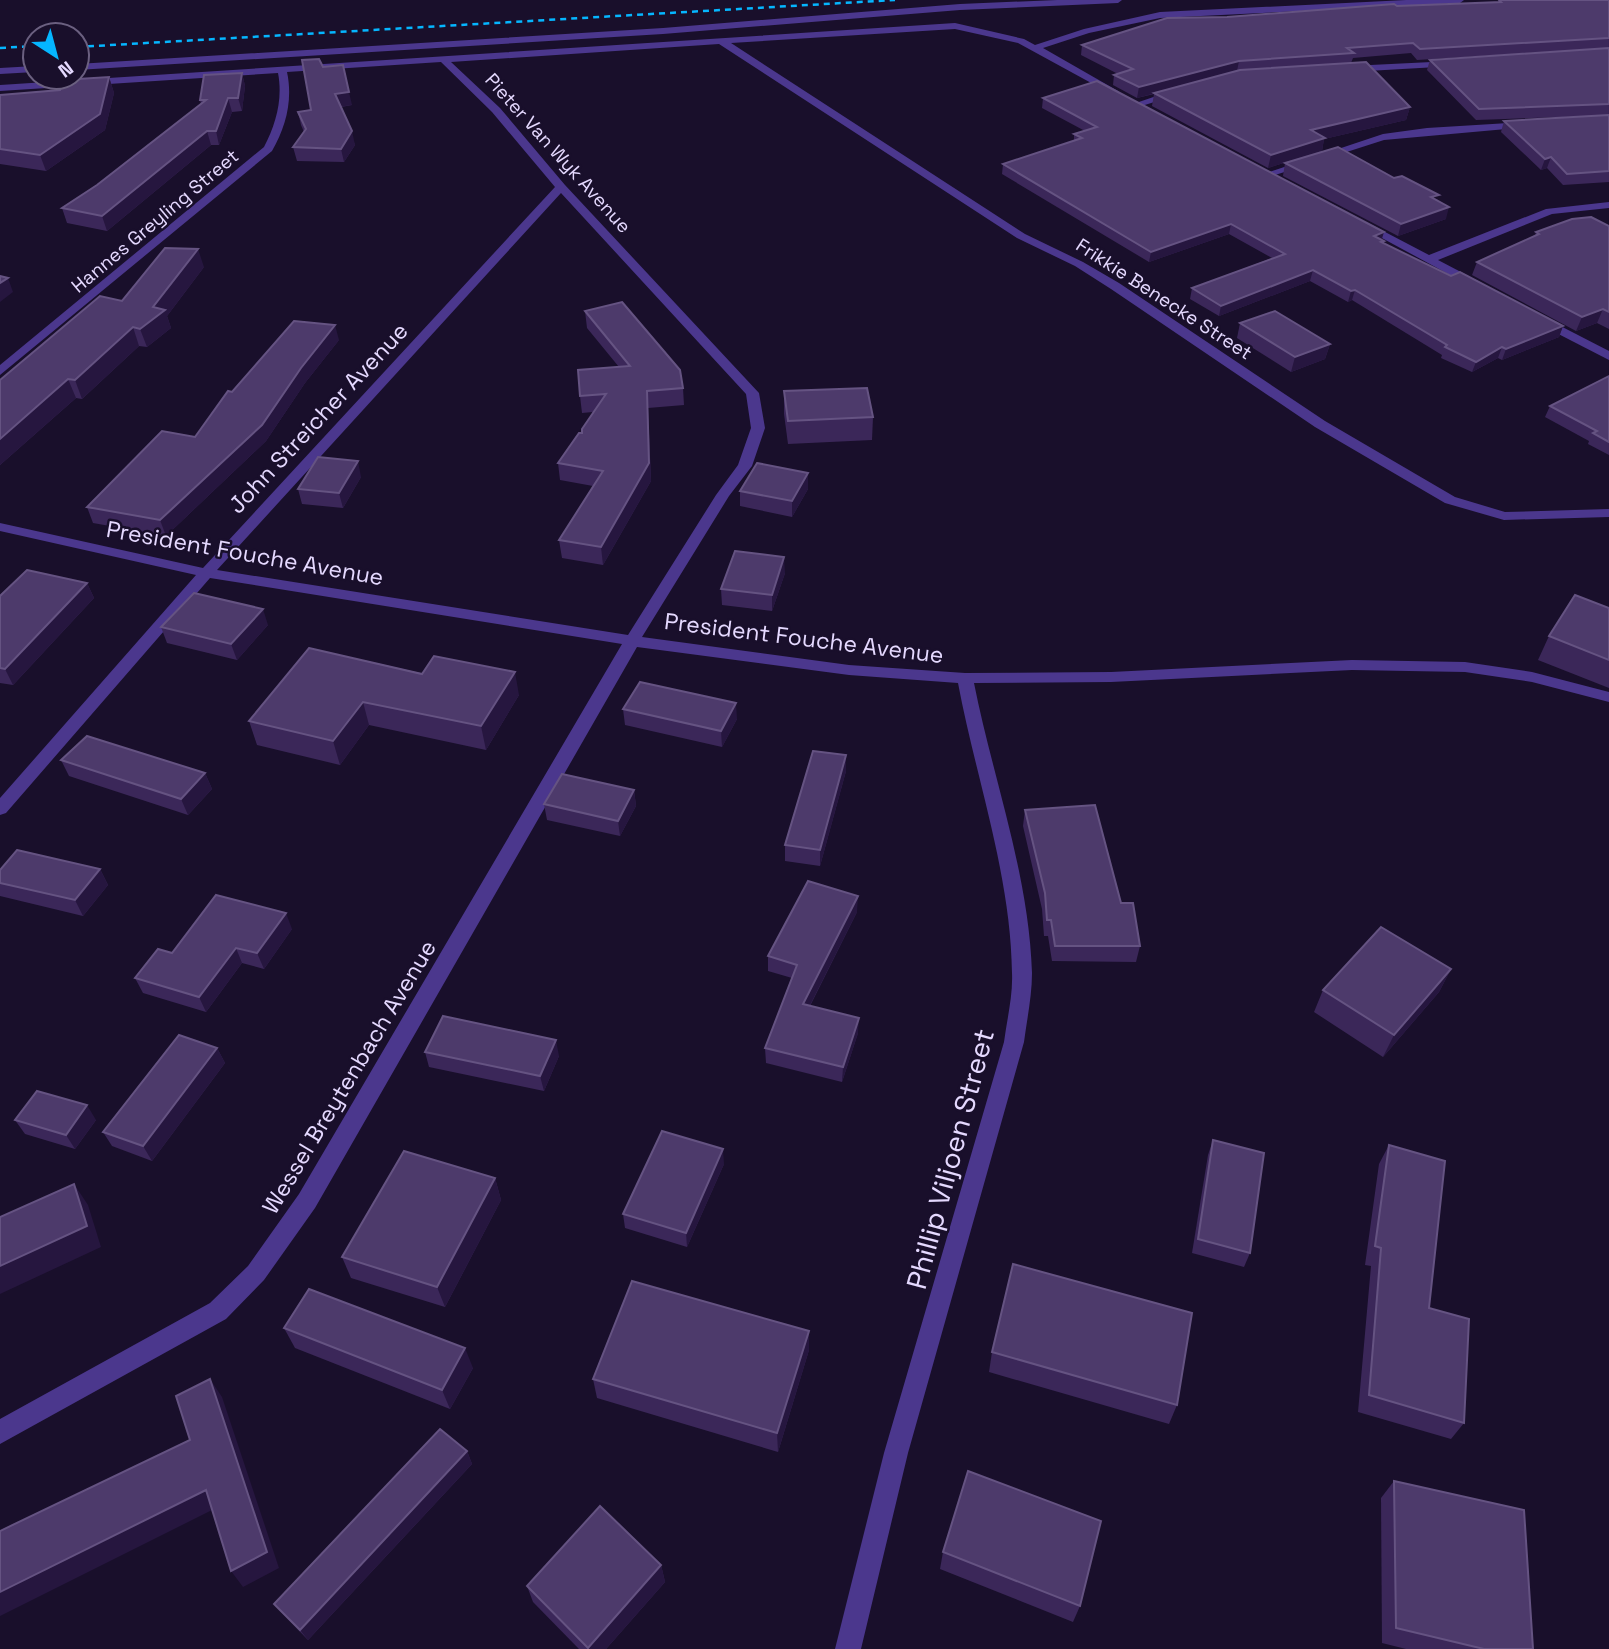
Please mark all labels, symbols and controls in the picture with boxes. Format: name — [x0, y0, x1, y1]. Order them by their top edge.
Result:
north arrow — [21, 21, 91, 91]
text: N — [53, 55, 78, 83]
street label: Pieter Van Wyk Avenue — [479, 68, 637, 238]
street label: Hannes Greyling Street — [66, 144, 244, 298]
street label: Frikkie Benecke Street — [1071, 233, 1257, 365]
street label: John Streicher Avenue — [222, 316, 414, 520]
street label: President Fouche Avenue — [104, 514, 386, 592]
street label: President Fouche Avenue — [663, 606, 945, 670]
street label: Wessel Breytenbach Avenue — [255, 935, 443, 1219]
street label: Phillip Viljoen Street — [898, 1025, 1002, 1293]

